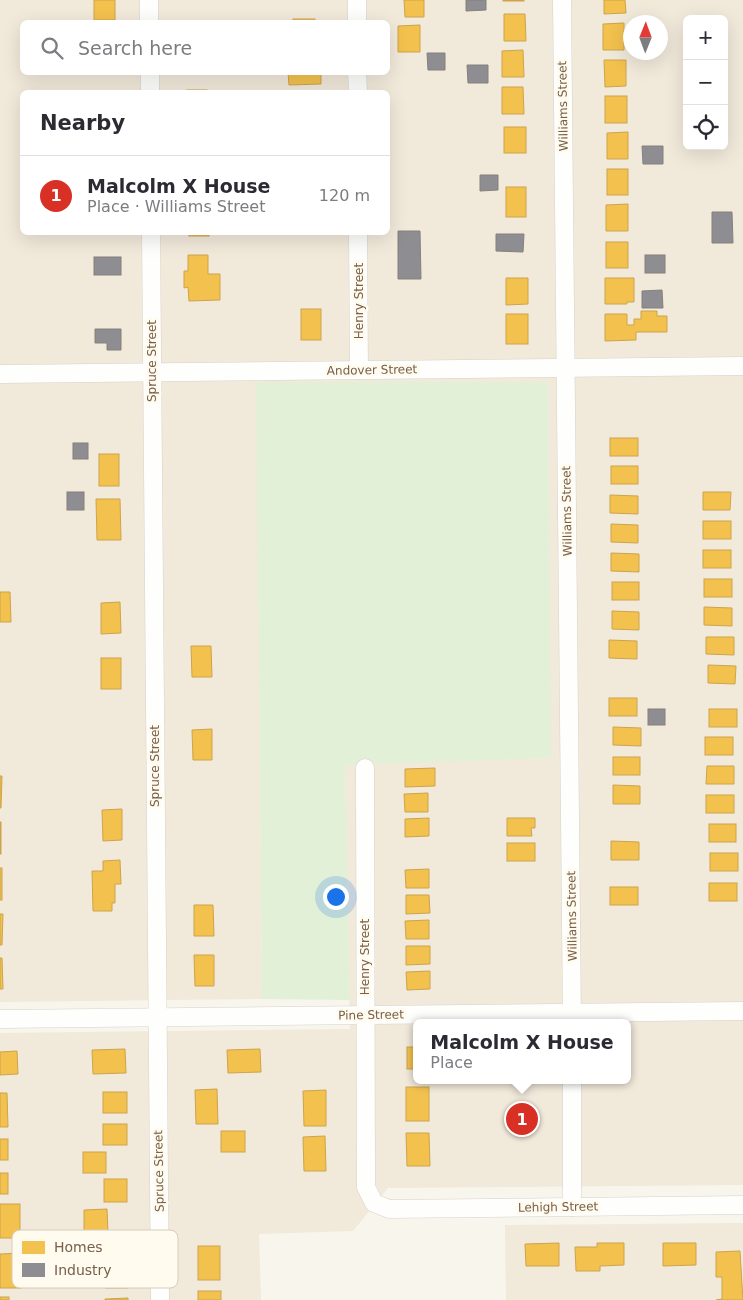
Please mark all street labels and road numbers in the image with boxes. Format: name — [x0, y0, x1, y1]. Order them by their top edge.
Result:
street label: Williams Street — [555, 60, 571, 151]
street label: Henry Street — [352, 263, 366, 339]
street label: Spruce Street — [145, 320, 159, 402]
street label: Andover Street — [327, 362, 418, 378]
street label: Williams Street — [559, 465, 575, 556]
street label: Spruce Street — [148, 725, 162, 807]
street label: Williams Street — [564, 870, 580, 961]
street label: Henry Street — [358, 919, 372, 995]
street label: Pine Street — [338, 1007, 404, 1023]
street label: Spruce Street — [151, 1130, 167, 1212]
street label: Lehigh Street — [518, 1199, 599, 1215]

